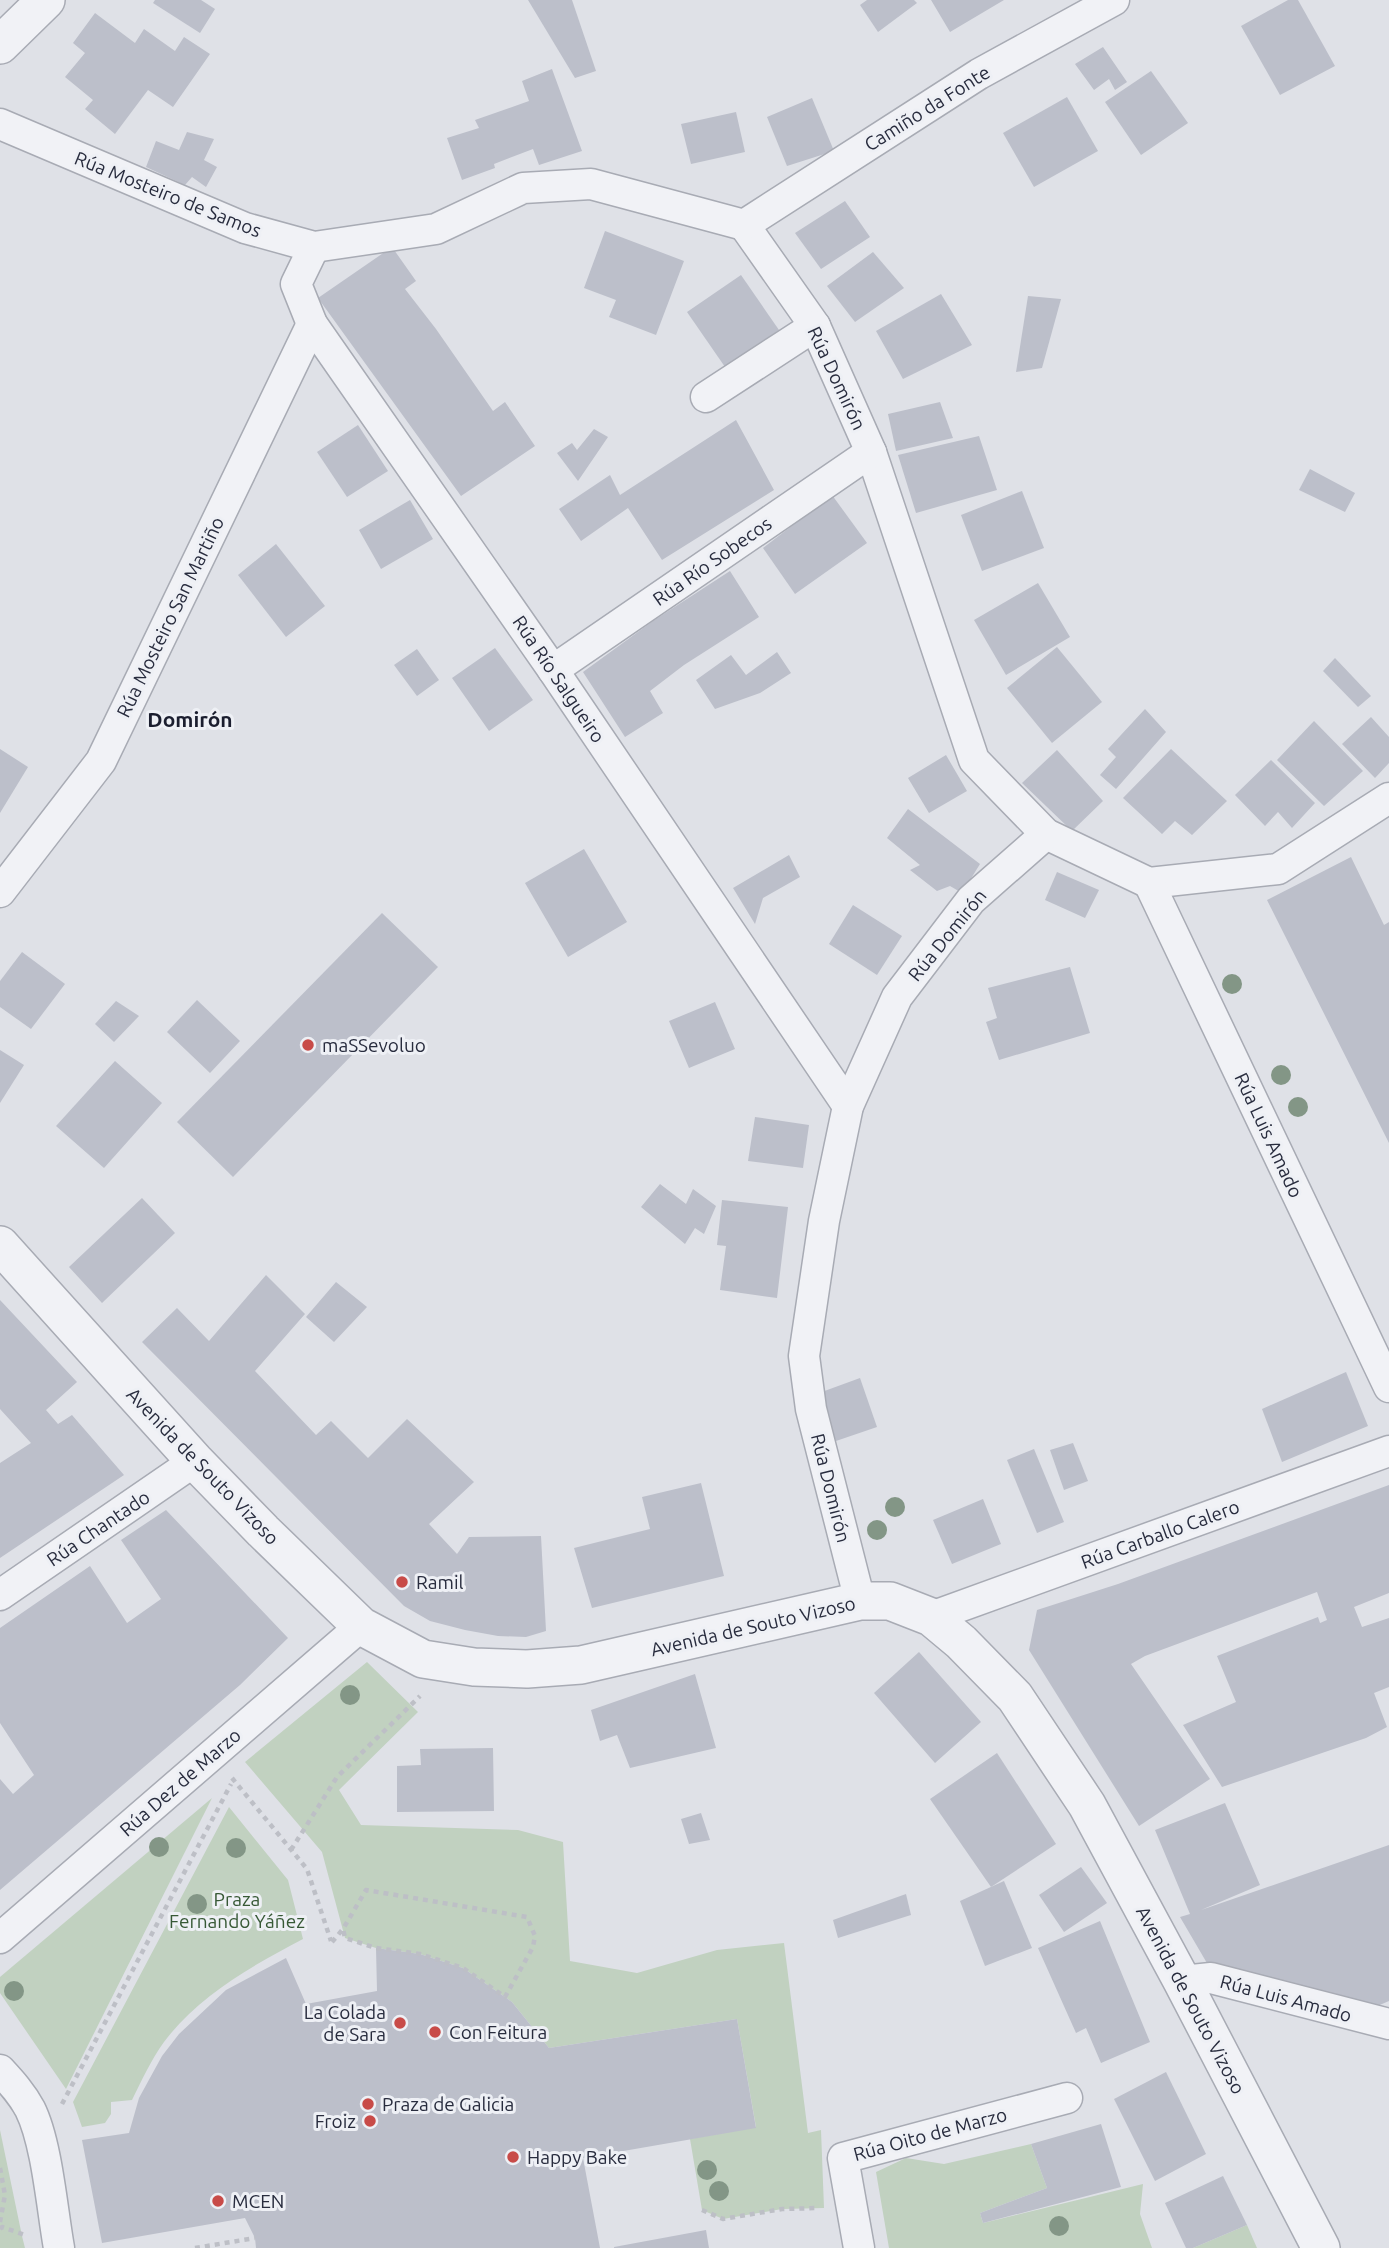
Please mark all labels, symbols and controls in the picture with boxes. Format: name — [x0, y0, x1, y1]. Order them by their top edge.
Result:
street label: Camiño da Fonte — [860, 61, 994, 155]
street label: Rúa Mosteiro de Samos — [71, 146, 265, 242]
street label: Rúa Domirón — [803, 323, 871, 433]
street label: Rúa Río Sobecos — [649, 512, 775, 610]
street label: Rúa Mosteiro San Martiño — [112, 513, 228, 721]
street label: Rúa Río Salgueiro — [508, 611, 610, 747]
district label: Domirón — [147, 707, 233, 731]
street label: Rúa Domirón — [903, 885, 991, 985]
place label: maSSevoluo — [322, 1034, 426, 1056]
marker: maSSevoluo — [300, 1037, 316, 1053]
street label: Rúa Luis Amado — [1230, 1069, 1308, 1201]
street label: Avenida de Souto Vizoso — [122, 1383, 284, 1549]
street label: Rúa Domirón — [807, 1431, 855, 1545]
street label: Rúa Chantado — [42, 1486, 154, 1570]
street label: Rúa Carballo Calero — [1078, 1495, 1242, 1573]
place label: Ramil — [416, 1571, 464, 1593]
marker: Ramil — [394, 1574, 410, 1590]
street label: Avenida de Souto Vizoso — [648, 1592, 858, 1660]
street label: Rúa Dez de Marzo — [115, 1724, 245, 1840]
park label: Praza Fernando Yáñez — [169, 1888, 305, 1932]
street label: Avenida de Souto Vizoso — [1132, 1902, 1250, 2098]
street label: Rúa Luis Amado — [1218, 1970, 1354, 2026]
place label: La Colada de Sara — [304, 2001, 386, 2045]
marker: La Colada de Sara — [392, 2015, 408, 2031]
place label: Con Feitura — [449, 2021, 547, 2043]
marker: Con Feitura — [427, 2024, 443, 2040]
place label: Praza de Galicia — [382, 2093, 514, 2115]
marker: Praza de Galicia — [360, 2096, 376, 2112]
street label: Rúa Oito de Marzo — [851, 2103, 1009, 2165]
place label: Froiz — [315, 2110, 356, 2132]
marker: Froiz — [362, 2113, 378, 2129]
place label: Happy Bake — [527, 2146, 627, 2168]
marker: Happy Bake — [505, 2149, 521, 2165]
place label: MCEN — [232, 2190, 284, 2212]
marker: MCEN — [210, 2193, 226, 2209]

